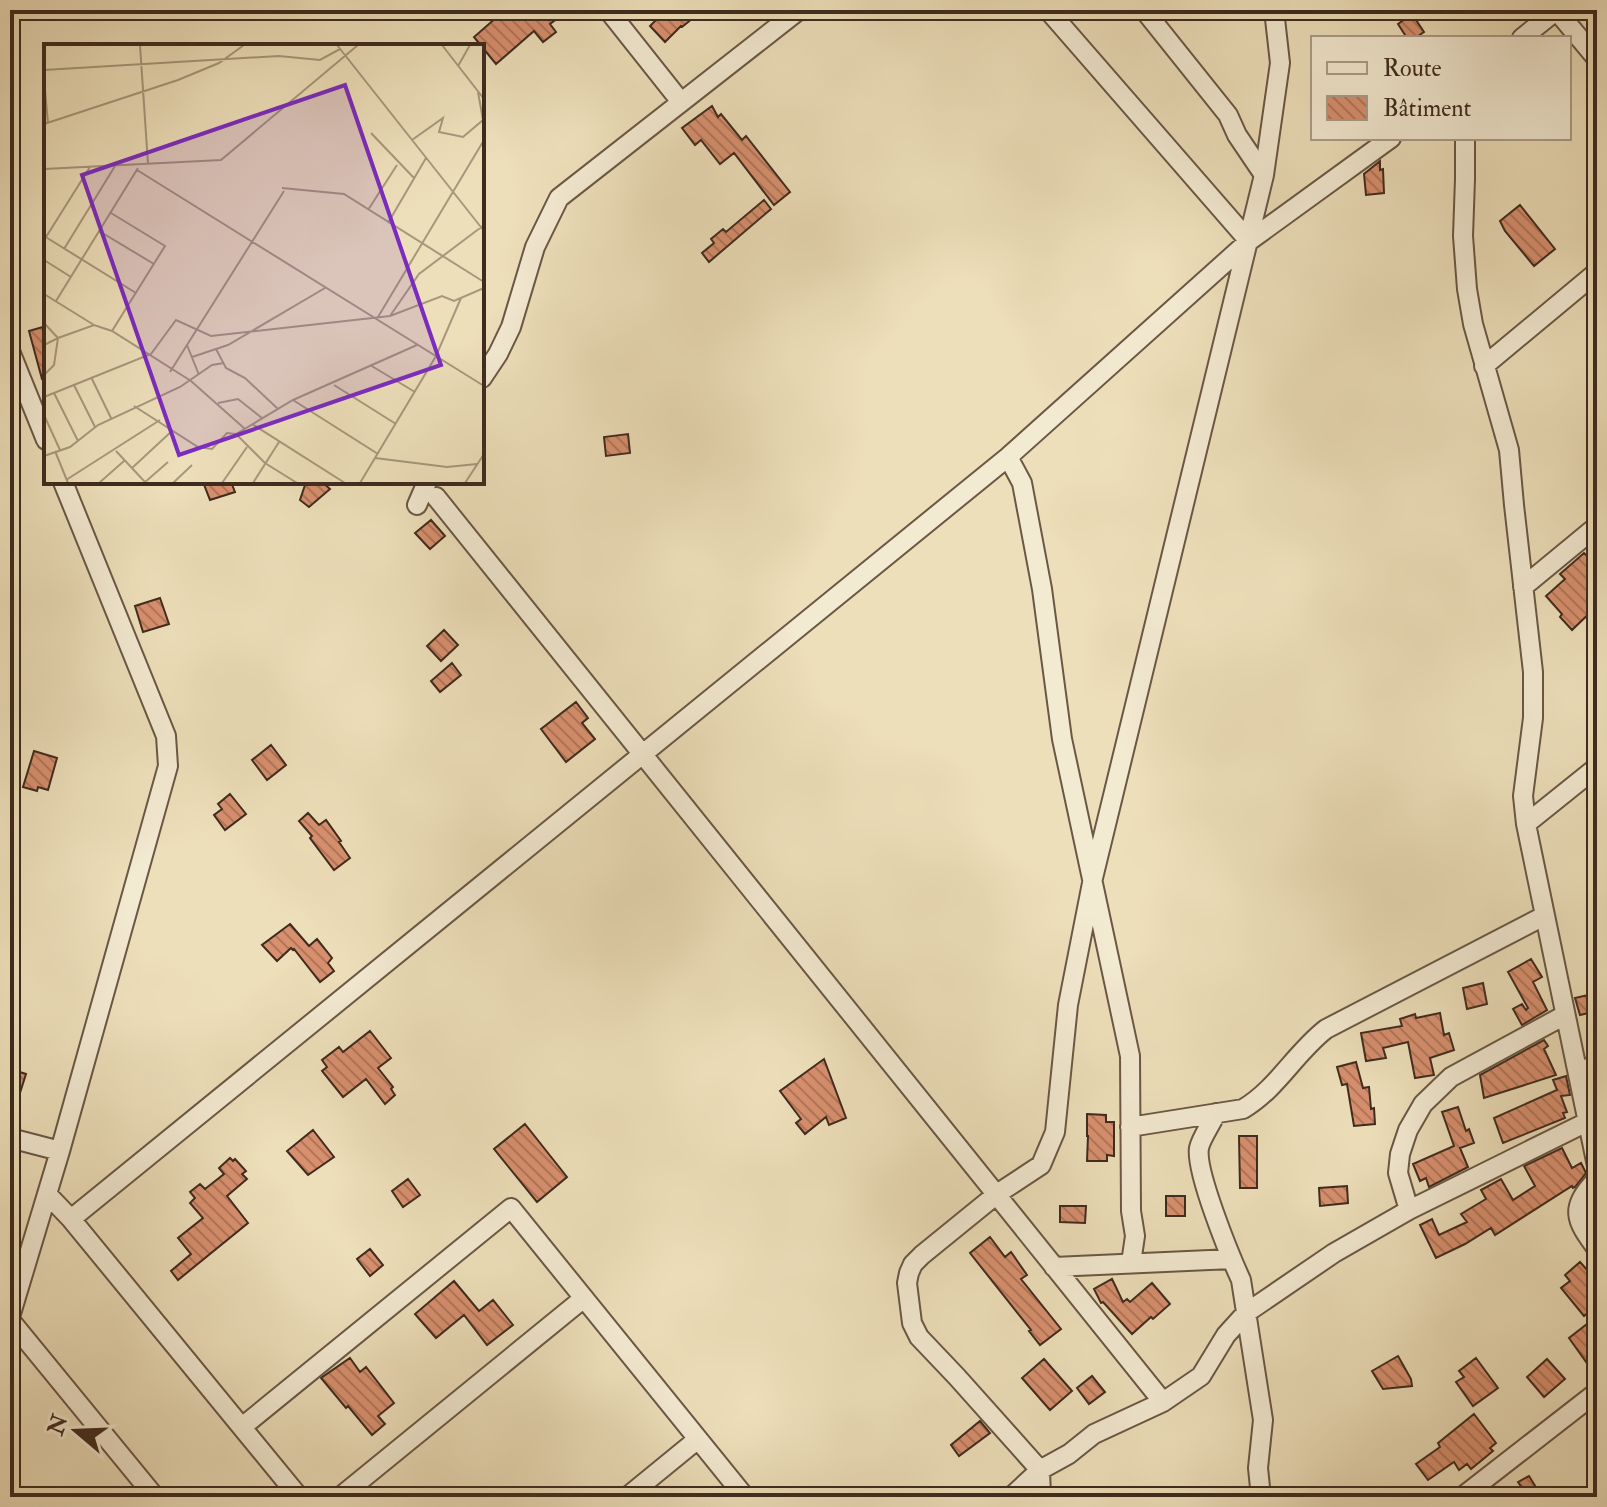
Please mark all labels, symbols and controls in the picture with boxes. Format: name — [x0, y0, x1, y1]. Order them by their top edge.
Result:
legend — [1311, 36, 1571, 140]
inset map — [44, 44, 484, 484]
text: Route — [1383, 53, 1442, 84]
text: Bâtiment — [1383, 93, 1472, 124]
north arrow — [36, 1391, 116, 1471]
text: N — [41, 1411, 75, 1440]

